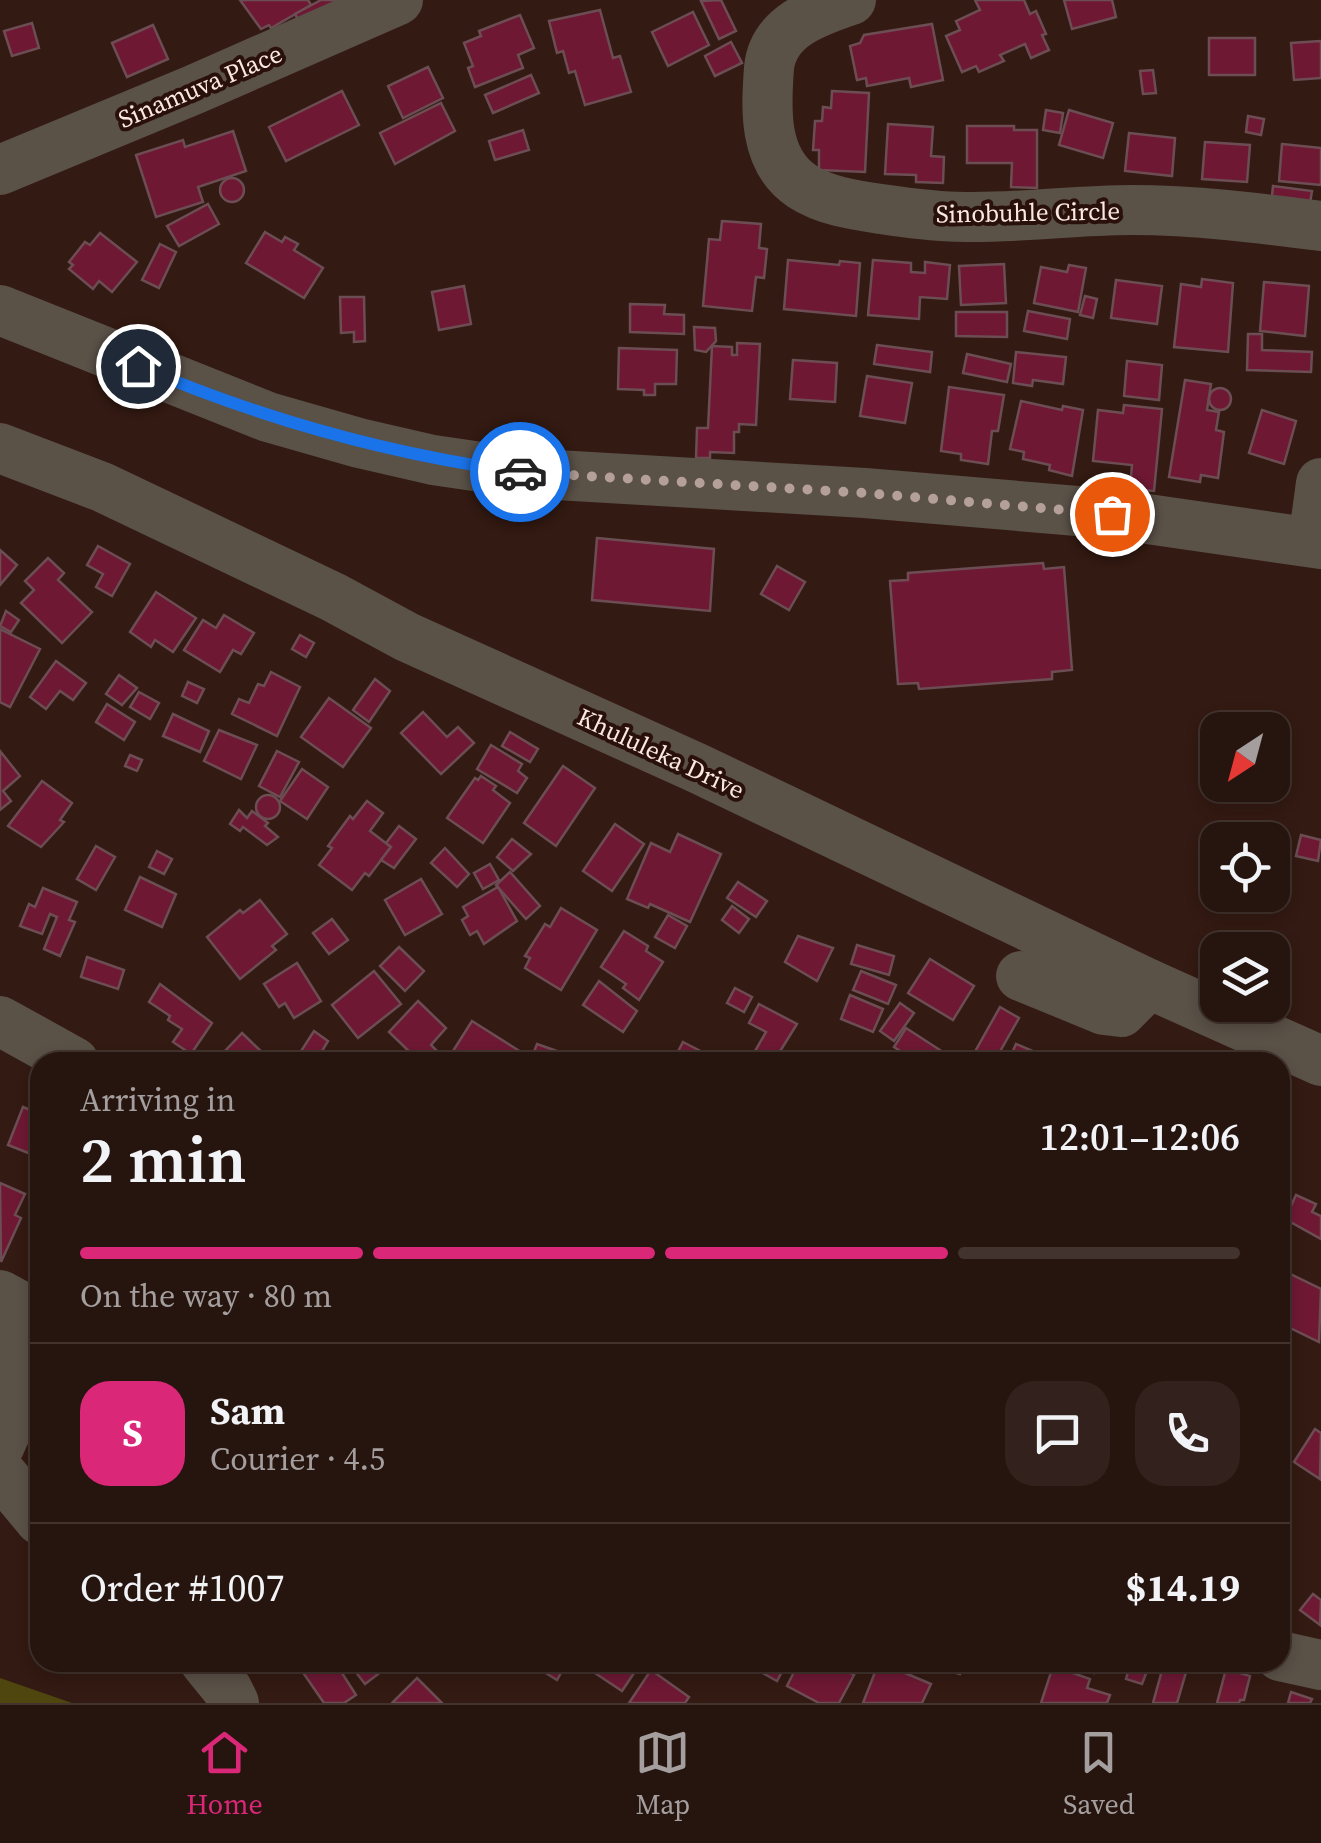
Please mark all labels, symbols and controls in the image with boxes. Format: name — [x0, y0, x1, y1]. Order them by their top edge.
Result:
street label: Sinamuva Place — [113, 36, 287, 136]
street label: Sinobuhle Circle — [936, 193, 1120, 231]
pin — [96, 324, 181, 409]
icon: home — [111, 339, 166, 394]
courier — [470, 422, 570, 522]
icon: car — [493, 445, 548, 500]
pin — [1070, 472, 1155, 557]
icon: bag — [1085, 487, 1140, 542]
street label: Khululeka Drive — [572, 699, 750, 807]
north arrow — [1200, 712, 1290, 802]
map controls — [1200, 712, 1290, 1022]
button: locate — [1200, 822, 1290, 912]
button: layers — [1200, 932, 1290, 1022]
text: Arriving in — [80, 1078, 235, 1122]
text: 12:01–12:06 — [1039, 1111, 1240, 1163]
text: 2 min — [80, 1115, 247, 1204]
text: On the way · 80 m — [80, 1274, 332, 1318]
button: chat — [1005, 1381, 1110, 1486]
button: phone — [1135, 1381, 1240, 1486]
text: Sam — [210, 1385, 285, 1437]
text: S — [122, 1407, 143, 1459]
text: Courier · 4.5 — [210, 1437, 385, 1481]
text: Order #1007 — [80, 1562, 284, 1614]
text: $14.19 — [1126, 1562, 1240, 1614]
tab: Home — [186, 1725, 263, 1823]
tab: Map — [635, 1725, 690, 1823]
tab: Saved — [1063, 1725, 1135, 1823]

